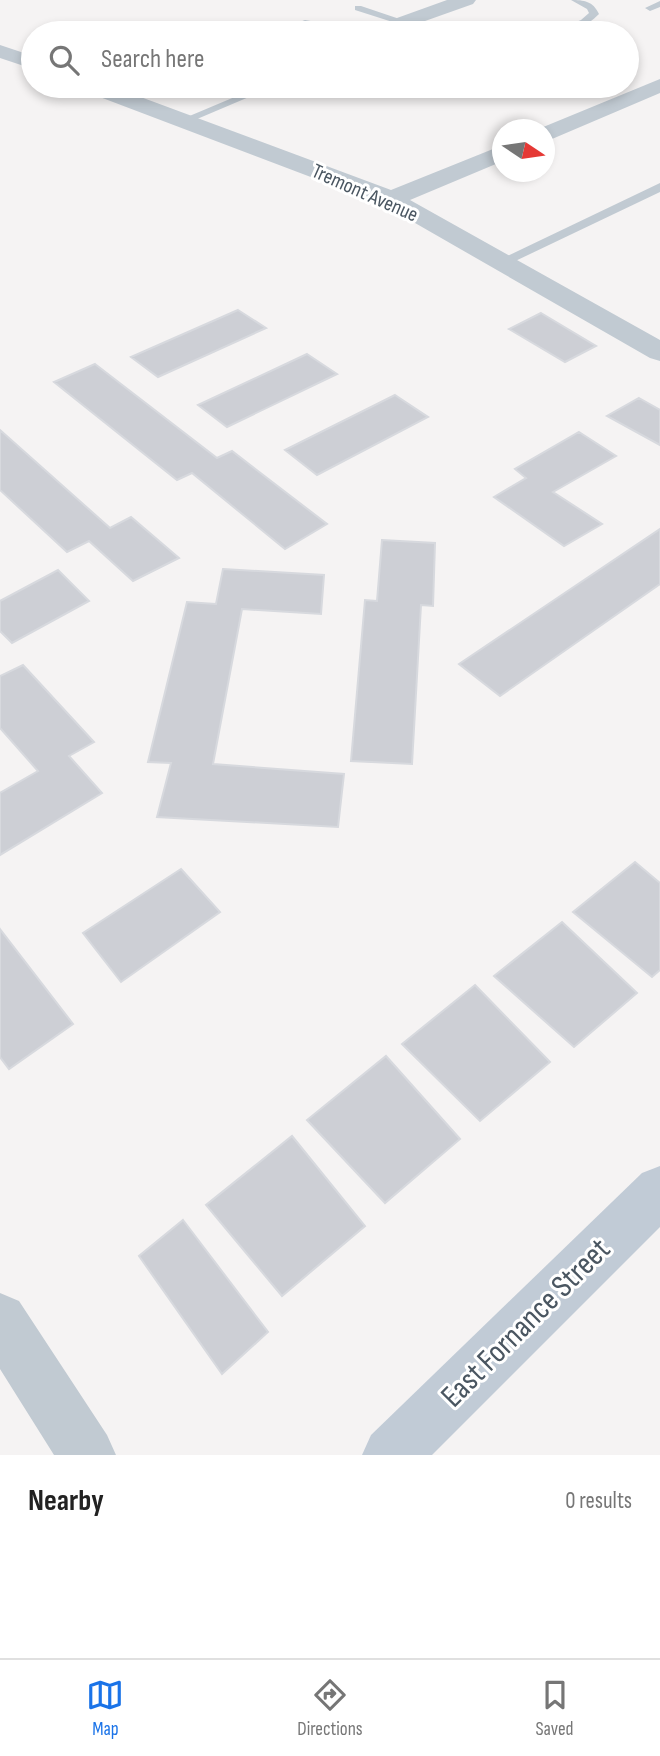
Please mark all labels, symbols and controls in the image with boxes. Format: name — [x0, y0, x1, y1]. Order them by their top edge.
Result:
search box — [21, 21, 639, 98]
icon: search — [45, 41, 83, 79]
text: Search here — [101, 44, 204, 75]
north arrow — [492, 119, 555, 182]
street label: Tremont Avenue — [308, 158, 422, 228]
street label: East Fornance Street — [433, 1230, 619, 1416]
text: Nearby — [28, 1483, 104, 1519]
text: 0 results — [565, 1487, 632, 1515]
tab: Map — [86, 1676, 124, 1741]
tab: Directions — [297, 1676, 363, 1741]
tab: Saved — [535, 1676, 574, 1741]

